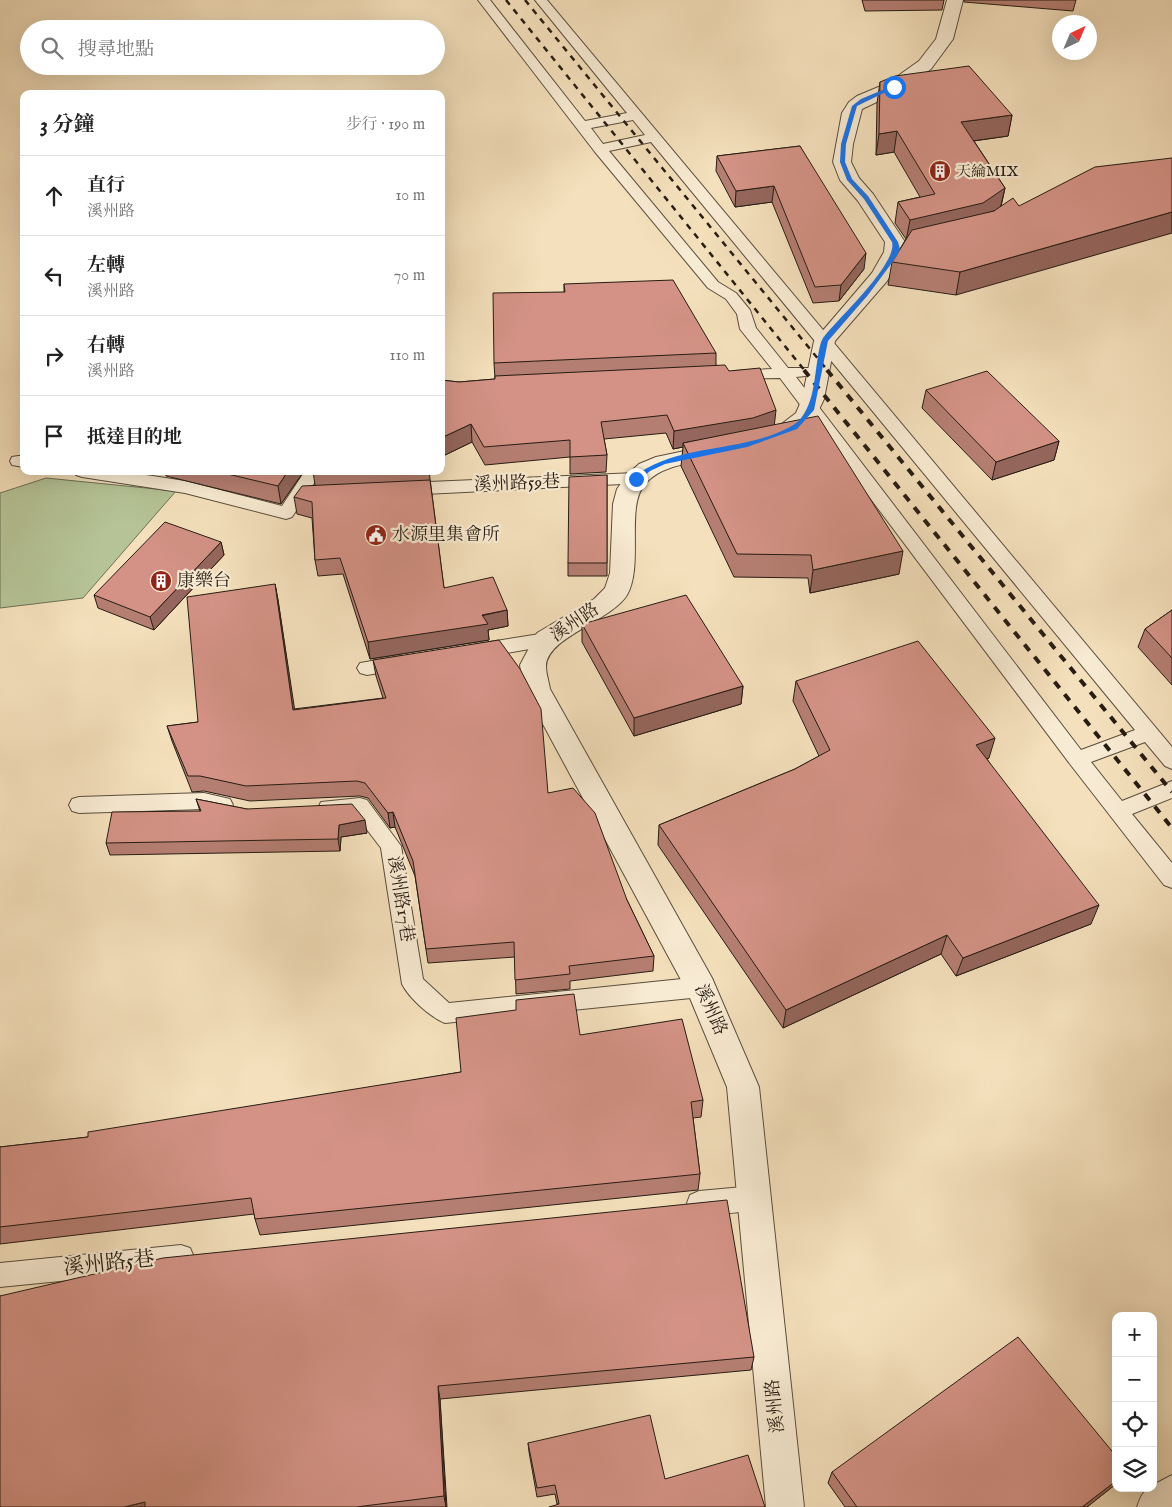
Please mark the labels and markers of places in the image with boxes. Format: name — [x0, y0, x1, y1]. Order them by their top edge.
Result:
building icon: 天綸MIX — [928, 159, 952, 183]
place label: 天綸MIX — [956, 162, 1019, 181]
public building icon: 水源里集會所 — [364, 523, 388, 547]
place label: 水源里集會所 — [392, 524, 500, 547]
building icon: 康樂台 — [149, 569, 173, 593]
place label: 康樂台 — [177, 570, 231, 593]

